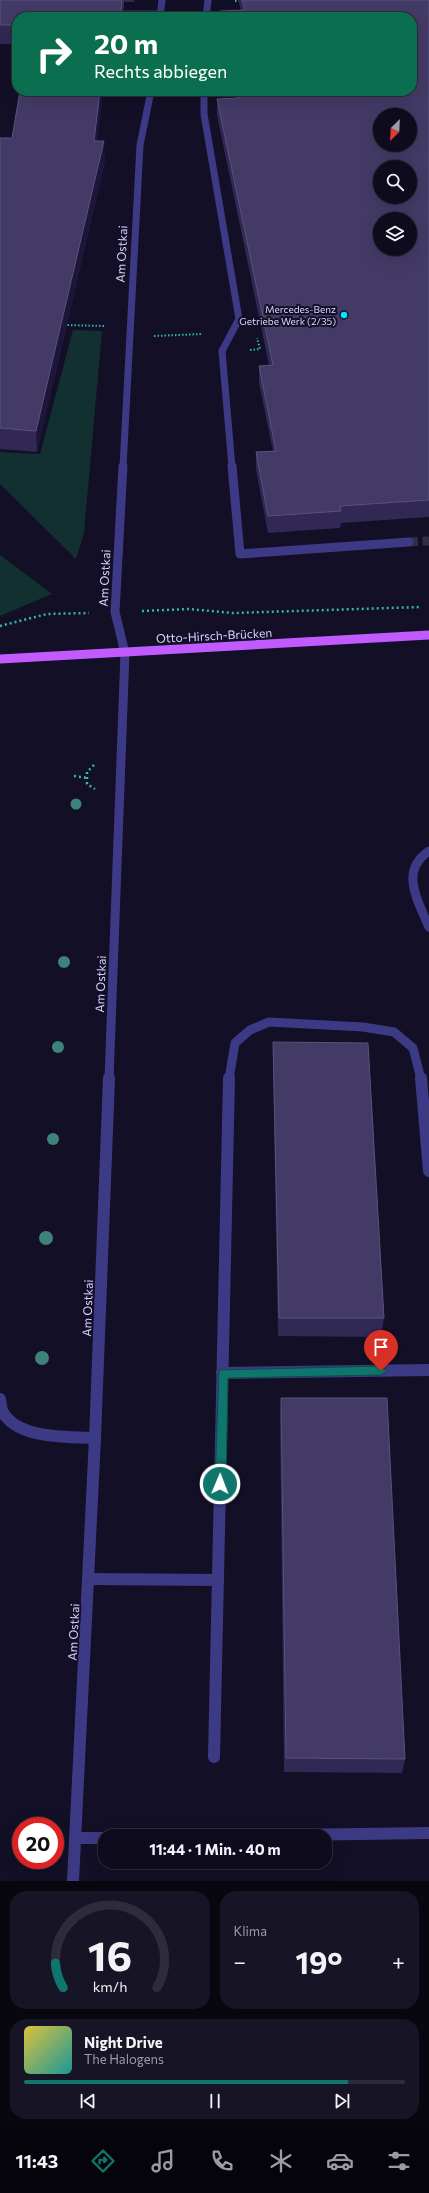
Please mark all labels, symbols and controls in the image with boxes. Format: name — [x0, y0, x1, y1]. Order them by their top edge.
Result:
text: 20 m — [94, 26, 158, 60]
icon: right — [28, 28, 80, 80]
text: Rechts abbiegen — [94, 60, 227, 82]
north arrow — [373, 108, 417, 152]
map controls — [373, 108, 417, 256]
button: search — [373, 160, 417, 204]
button: layers — [373, 212, 417, 256]
street label: Am Ostkai — [113, 225, 129, 283]
place label: Mercedes-Benz Getriebe Werk (2/35) — [239, 303, 336, 327]
marker: Mercedes-Benz Getriebe Werk (2/35) — [339, 310, 349, 320]
street label: Am Ostkai — [96, 549, 112, 607]
street label: Otto-Hirsch-Brücken — [156, 625, 272, 645]
street label: Am Ostkai — [92, 955, 108, 1013]
street label: Am Ostkai — [79, 1279, 95, 1337]
pin — [364, 1330, 398, 1371]
icon: arrive — [370, 1336, 392, 1358]
position arrow — [199, 1463, 241, 1505]
street label: Am Ostkai — [65, 1603, 81, 1661]
speed limit sign: 20 — [12, 1817, 64, 1869]
text: 11:44 · 1 Min. · 40 m — [149, 1840, 281, 1858]
text: Klima — [234, 1923, 267, 1939]
text: 16 — [88, 1929, 132, 1980]
text: 19° — [295, 1943, 343, 1980]
text: − — [234, 1948, 246, 1975]
text: + — [392, 1948, 405, 1975]
text: km/h — [92, 1977, 127, 1995]
text: Night Drive — [84, 2033, 163, 2051]
text: The Halogens — [84, 2051, 164, 2067]
icon: previous — [77, 2090, 99, 2112]
icon: pause — [204, 2090, 226, 2112]
icon: next — [331, 2090, 353, 2112]
icon: directions — [89, 2147, 117, 2175]
icon: music — [149, 2147, 177, 2175]
icon: phone — [208, 2147, 236, 2175]
icon: climate — [267, 2147, 295, 2175]
icon: car — [326, 2147, 354, 2175]
icon: filters — [385, 2147, 413, 2175]
text: 11:43 — [16, 2150, 58, 2172]

